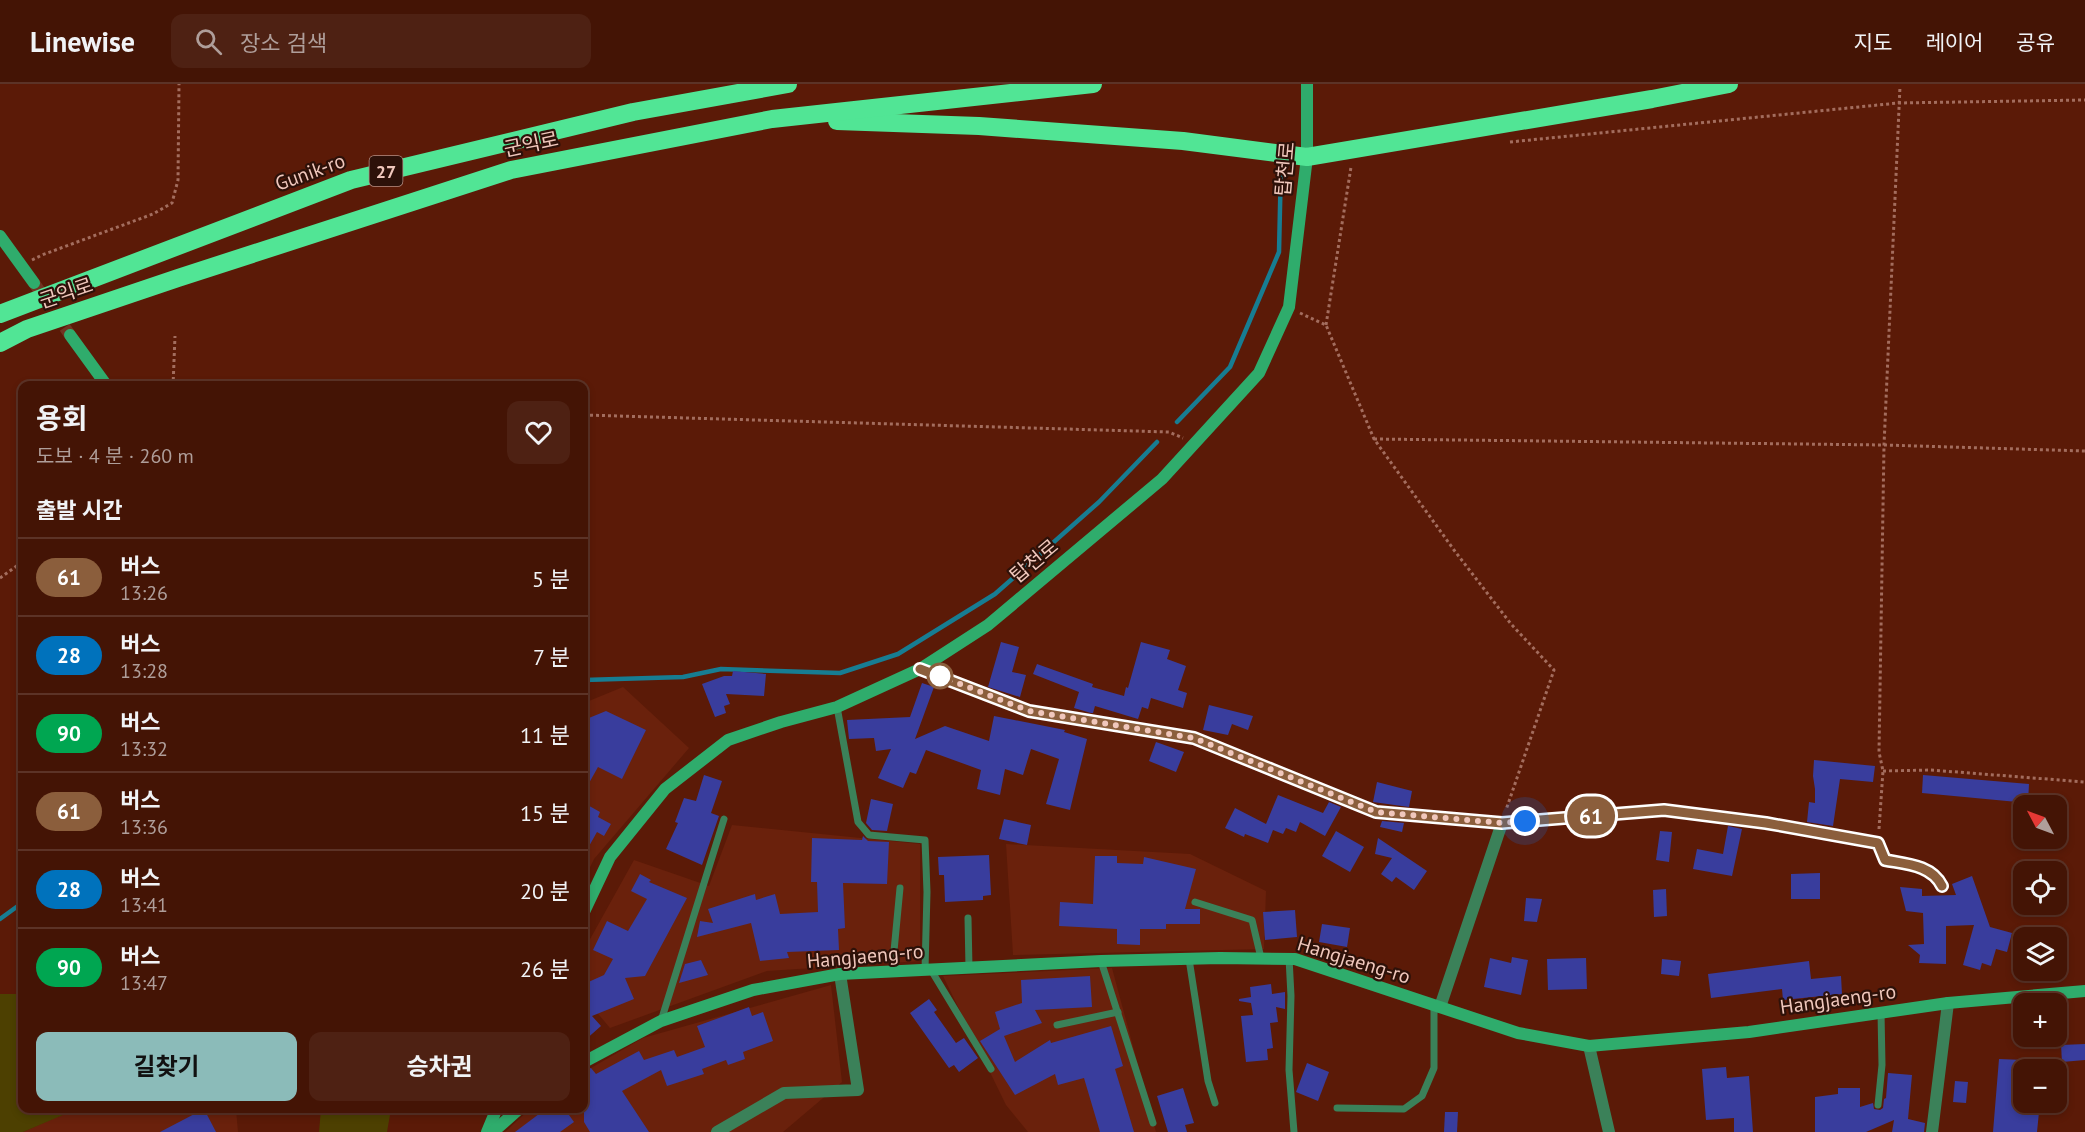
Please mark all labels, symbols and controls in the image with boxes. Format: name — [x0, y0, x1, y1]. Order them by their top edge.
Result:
search box — [171, 14, 591, 68]
text: Linewise — [30, 23, 135, 60]
icon: search — [192, 25, 225, 58]
text: 장소 검색 — [240, 29, 327, 57]
text: 지도 — [1854, 29, 1892, 56]
text: 레이어 — [1925, 29, 1983, 56]
text: 공유 — [2016, 29, 2055, 56]
street label: 군익로 — [501, 126, 561, 162]
street label: 탑천로 — [1270, 140, 1300, 198]
street label: Gunik-ro — [271, 147, 349, 197]
road number: 27 — [370, 156, 402, 186]
street label: 군익로 — [36, 272, 96, 314]
text: 용회 — [36, 399, 88, 436]
button: heart — [507, 401, 570, 464]
text: 도보 · 4 분 · 260 m — [36, 443, 194, 469]
text: 출발 시간 — [36, 496, 123, 524]
street label: 탑천로 — [1004, 533, 1064, 589]
text: 버스 — [120, 552, 160, 580]
text: 61 — [57, 564, 81, 591]
text: 5 분 — [532, 565, 570, 593]
text: 13:26 — [120, 580, 168, 606]
text: 버스 — [120, 630, 160, 658]
text: 28 — [57, 642, 81, 669]
text: 7 분 — [533, 643, 570, 671]
text: 13:28 — [120, 658, 168, 684]
unlabelled marker — [927, 663, 953, 689]
text: 버스 — [120, 708, 160, 736]
text: 90 — [57, 720, 81, 747]
text: 11 분 — [520, 721, 570, 749]
text: 13:32 — [120, 736, 168, 762]
text: 버스 — [120, 786, 160, 814]
north arrow — [2013, 795, 2067, 849]
map controls — [2013, 795, 2067, 1113]
line badge: 61 — [1564, 796, 1618, 836]
text: 61 — [57, 798, 81, 825]
text: 15 분 — [520, 799, 570, 827]
text: 61 — [1579, 803, 1603, 830]
your location — [1510, 806, 1540, 836]
text: 13:36 — [120, 814, 168, 840]
button: locate — [2013, 861, 2067, 915]
text: 버스 — [120, 864, 160, 892]
text: 28 — [57, 876, 81, 903]
text: 20 분 — [520, 877, 570, 905]
text: 13:41 — [120, 892, 168, 918]
button: layers — [2013, 927, 2067, 981]
street label: Hangjaeng-ro — [1294, 930, 1414, 990]
street label: Hangjaeng-ro — [806, 938, 924, 974]
text: 버스 — [120, 942, 160, 970]
text: 90 — [57, 954, 81, 981]
text: 26 분 — [520, 955, 570, 983]
text: 13:47 — [120, 970, 168, 996]
street label: Hangjaeng-ro — [1778, 978, 1898, 1020]
button: + — [2013, 993, 2067, 1047]
button: 길찾기 — [36, 1032, 297, 1101]
button: 승차권 — [309, 1032, 570, 1101]
button: − — [2013, 1059, 2067, 1113]

